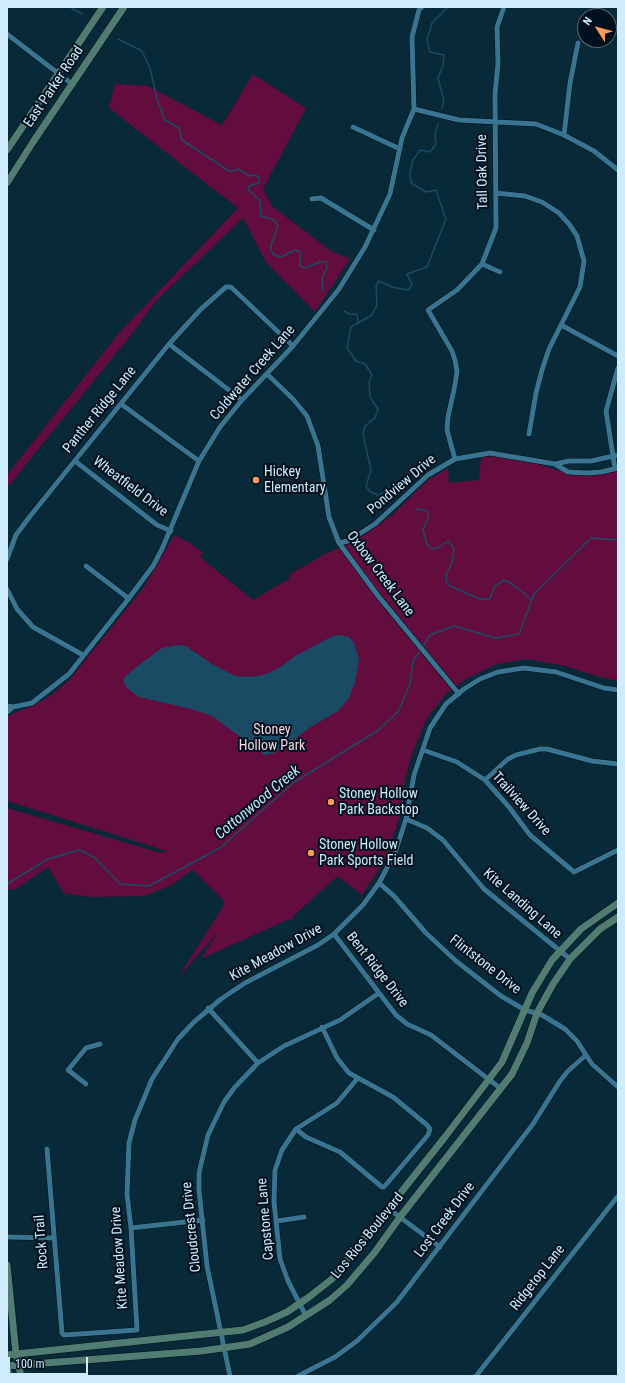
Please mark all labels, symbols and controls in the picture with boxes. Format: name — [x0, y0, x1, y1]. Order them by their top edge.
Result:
north arrow — [577, 8, 617, 48]
text: N — [580, 15, 595, 28]
street label: East Parker Road — [21, 43, 87, 131]
street label: Tall Oak Drive — [474, 134, 492, 210]
street label: Coldwater Creek Lane — [207, 322, 299, 424]
street label: Panther Ridge Lane — [60, 363, 140, 457]
street label: Pondview Drive — [364, 451, 440, 519]
street label: Wheatfield Drive — [89, 453, 171, 521]
place label: Hickey Elementary — [264, 464, 326, 496]
marker: Hickey Elementary — [251, 475, 261, 485]
street label: Oxbow Creek Lane — [343, 528, 417, 620]
park label: Stoney Hollow Park — [239, 722, 305, 754]
water label: Cottonwood Creek — [212, 762, 304, 844]
street label: Trailview Drive — [488, 769, 554, 839]
place label: Stoney Hollow Park Backstop — [339, 786, 419, 818]
marker: Stoney Hollow Park Backstop — [326, 797, 336, 807]
place label: Stoney Hollow Park Sports Field — [319, 837, 413, 870]
marker: Stoney Hollow Park Sports Field — [306, 848, 316, 858]
street label: Kite Landing Lane — [479, 865, 565, 943]
street label: Kite Meadow Drive — [227, 921, 325, 985]
street label: Bent Ridge Drive — [343, 929, 411, 1011]
street label: Flintstone Drive — [446, 932, 524, 998]
street label: Capstone Lane — [254, 1177, 278, 1261]
street label: Lost Creek Drive — [411, 1179, 479, 1261]
street label: Cloudcrest Drive — [179, 1181, 205, 1273]
street label: Los Rios Boulevard — [328, 1190, 408, 1282]
street label: Kite Meadow Drive — [108, 1206, 132, 1310]
street label: Rock Trail — [32, 1214, 52, 1270]
street label: Ridgetop Lane — [507, 1242, 569, 1314]
scale bar — [10, 1349, 90, 1375]
text: 100 m — [15, 1357, 45, 1371]

